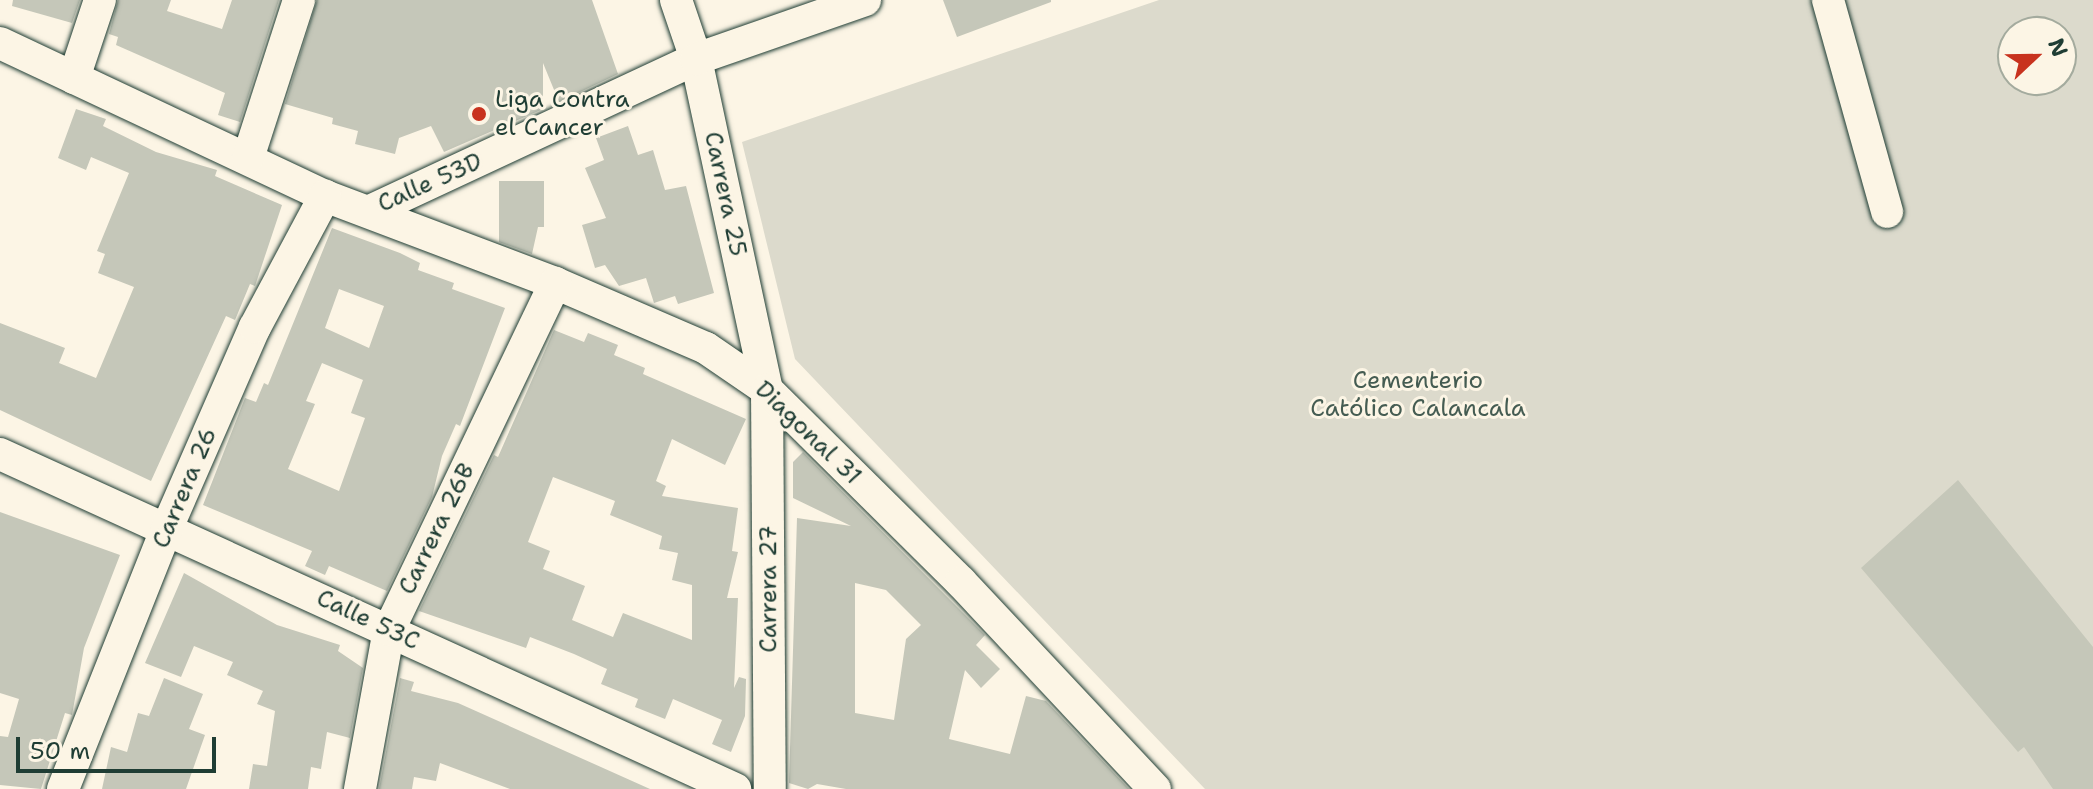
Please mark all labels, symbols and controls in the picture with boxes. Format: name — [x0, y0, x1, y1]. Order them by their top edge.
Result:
north arrow — [1997, 16, 2077, 96]
text: N — [2041, 34, 2075, 61]
place label: Liga Contra el Cancer — [495, 86, 630, 142]
marker: Liga Contra el Cancer — [470, 105, 488, 123]
street label: Carrera 25 — [698, 129, 752, 259]
street label: Calle 53D — [373, 147, 487, 219]
park label: Cementerio Católico Calancala — [1310, 367, 1526, 423]
street label: Diagonal 31 — [749, 375, 867, 491]
street label: Carrera 26 — [147, 423, 223, 553]
street label: Carrera 26B — [393, 459, 481, 599]
street label: Carrera 27 — [755, 525, 783, 653]
street label: Calle 53C — [312, 584, 424, 656]
scale bar — [20, 721, 220, 771]
text: 50 m — [30, 735, 90, 767]

